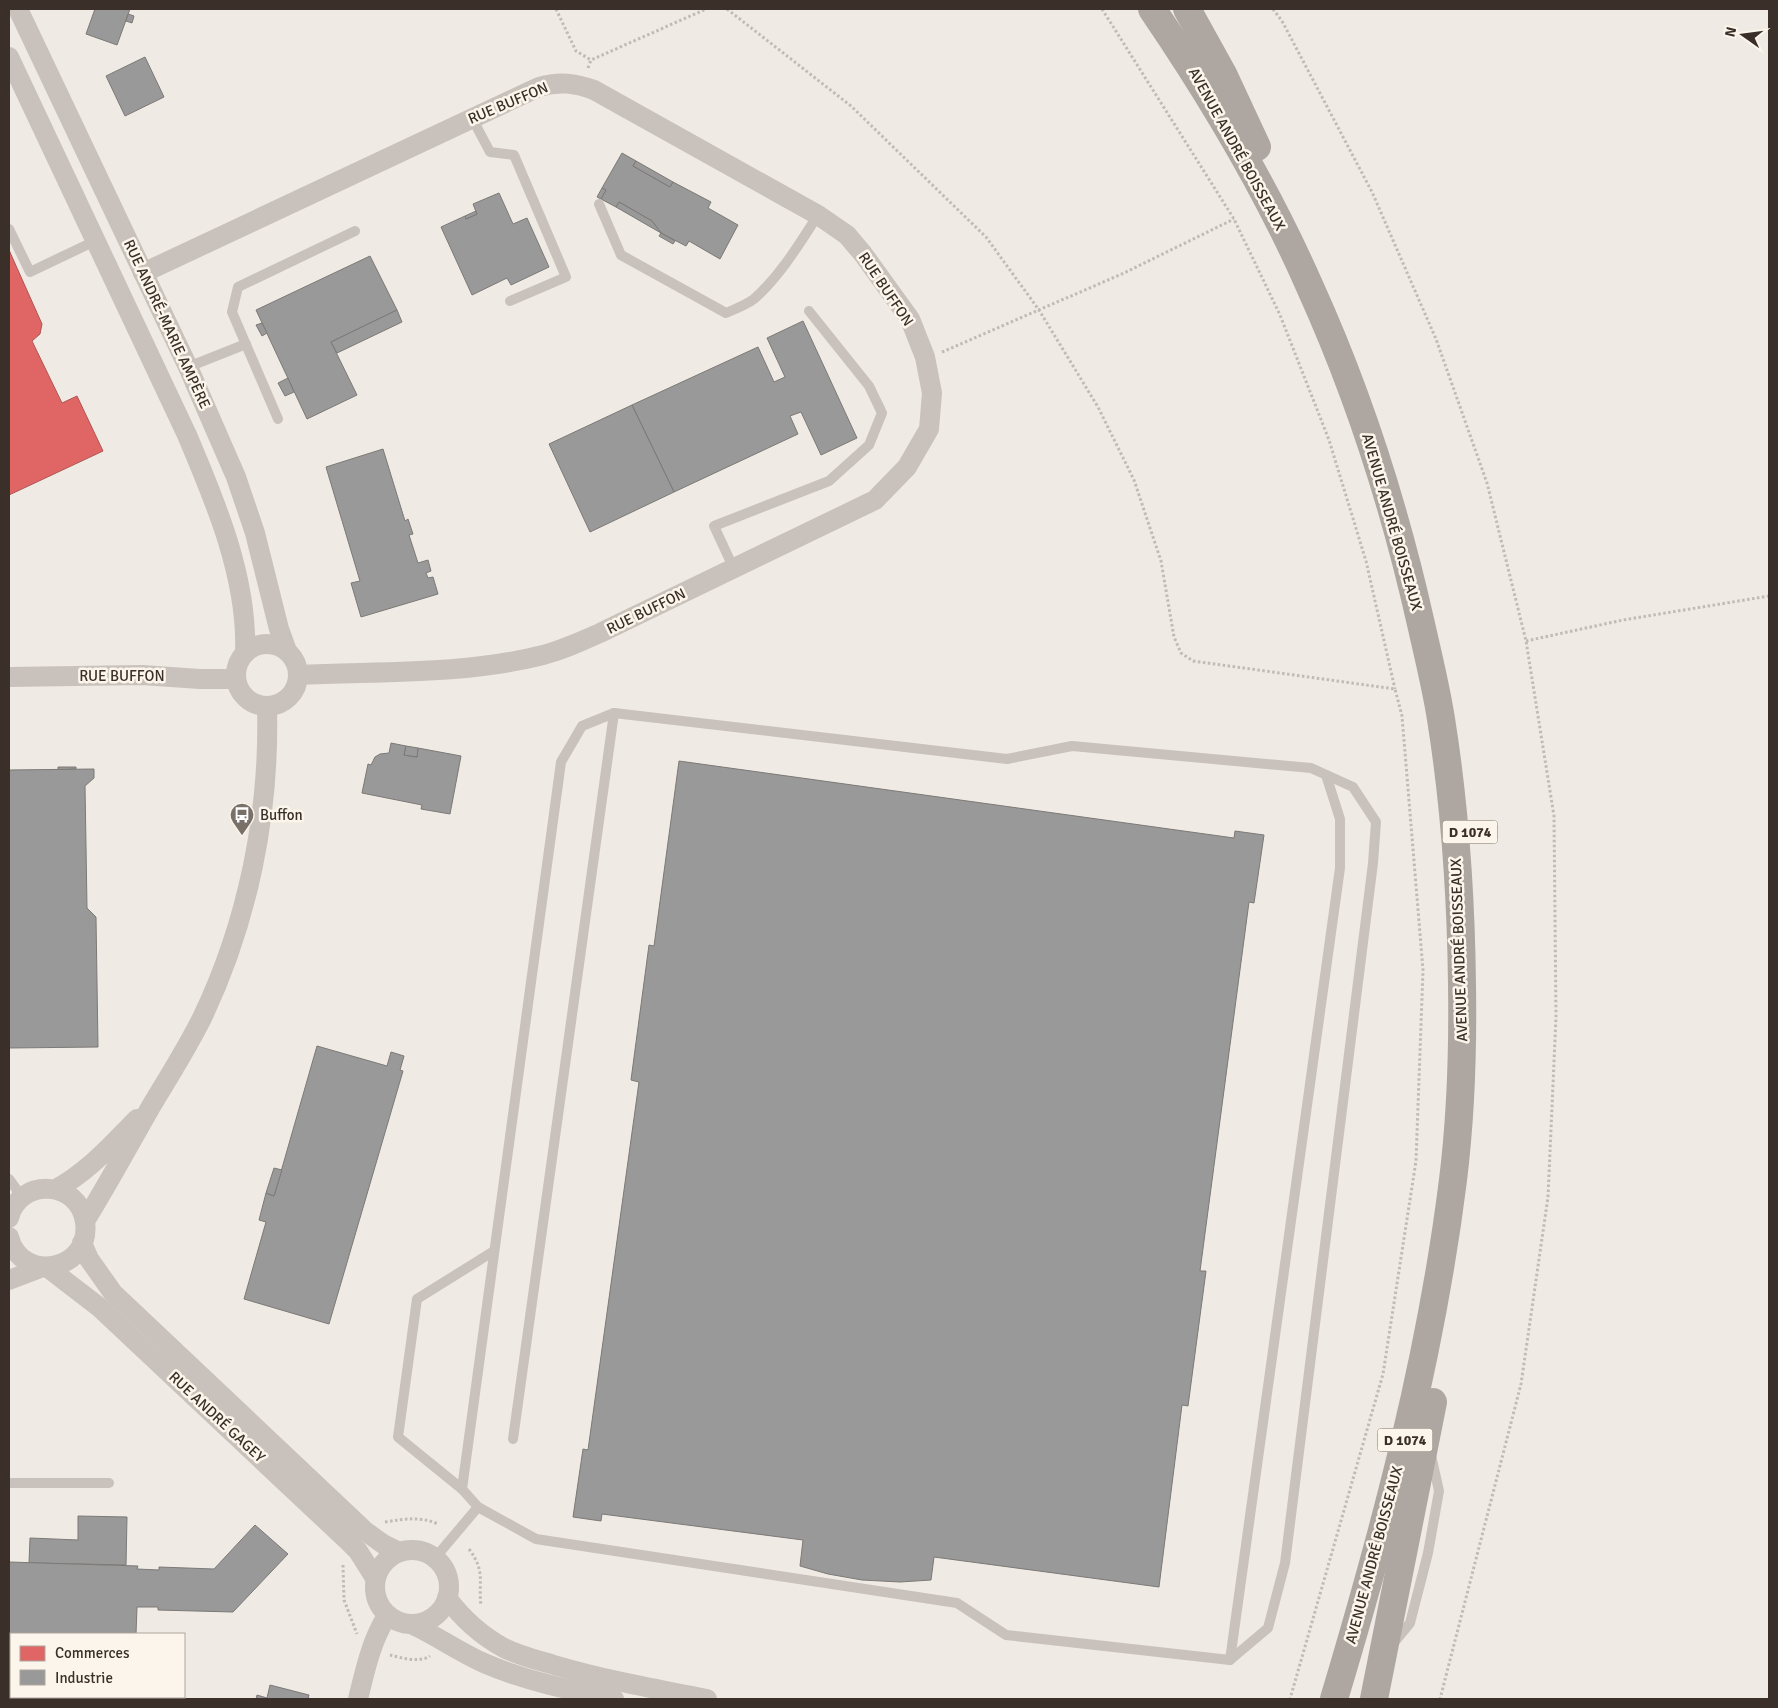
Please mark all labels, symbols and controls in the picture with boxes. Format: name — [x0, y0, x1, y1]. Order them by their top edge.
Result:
north arrow — [1718, 10, 1768, 60]
text: N — [1721, 25, 1740, 39]
street label: AVENUE ANDRÉ BOISSEAUX — [1185, 64, 1290, 234]
street label: RUE BUFFON — [465, 78, 551, 128]
street label: RUE ANDRÉ-MARIE AMPÈRE — [120, 236, 215, 412]
street label: RUE BUFFON — [855, 249, 917, 329]
street label: AVENUE ANDRÉ BOISSEAUX — [1358, 431, 1427, 613]
street label: RUE BUFFON — [604, 584, 688, 638]
street label: RUE BUFFON — [79, 667, 165, 685]
bus stop icon: Buffon — [229, 802, 255, 836]
place label: Buffon — [260, 806, 303, 824]
road number: D 1074 — [1442, 820, 1498, 844]
street label: AVENUE ANDRÉ BOISSEAUX — [1446, 858, 1471, 1042]
street label: RUE ANDRÉ GAGEY — [165, 1367, 270, 1466]
road number: D 1074 — [1378, 1428, 1432, 1452]
street label: AVENUE ANDRÉ BOISSEAUX — [1341, 1464, 1406, 1646]
legend — [10, 1633, 185, 1698]
text: Commerces — [55, 1644, 130, 1662]
text: Industrie — [55, 1669, 113, 1687]

